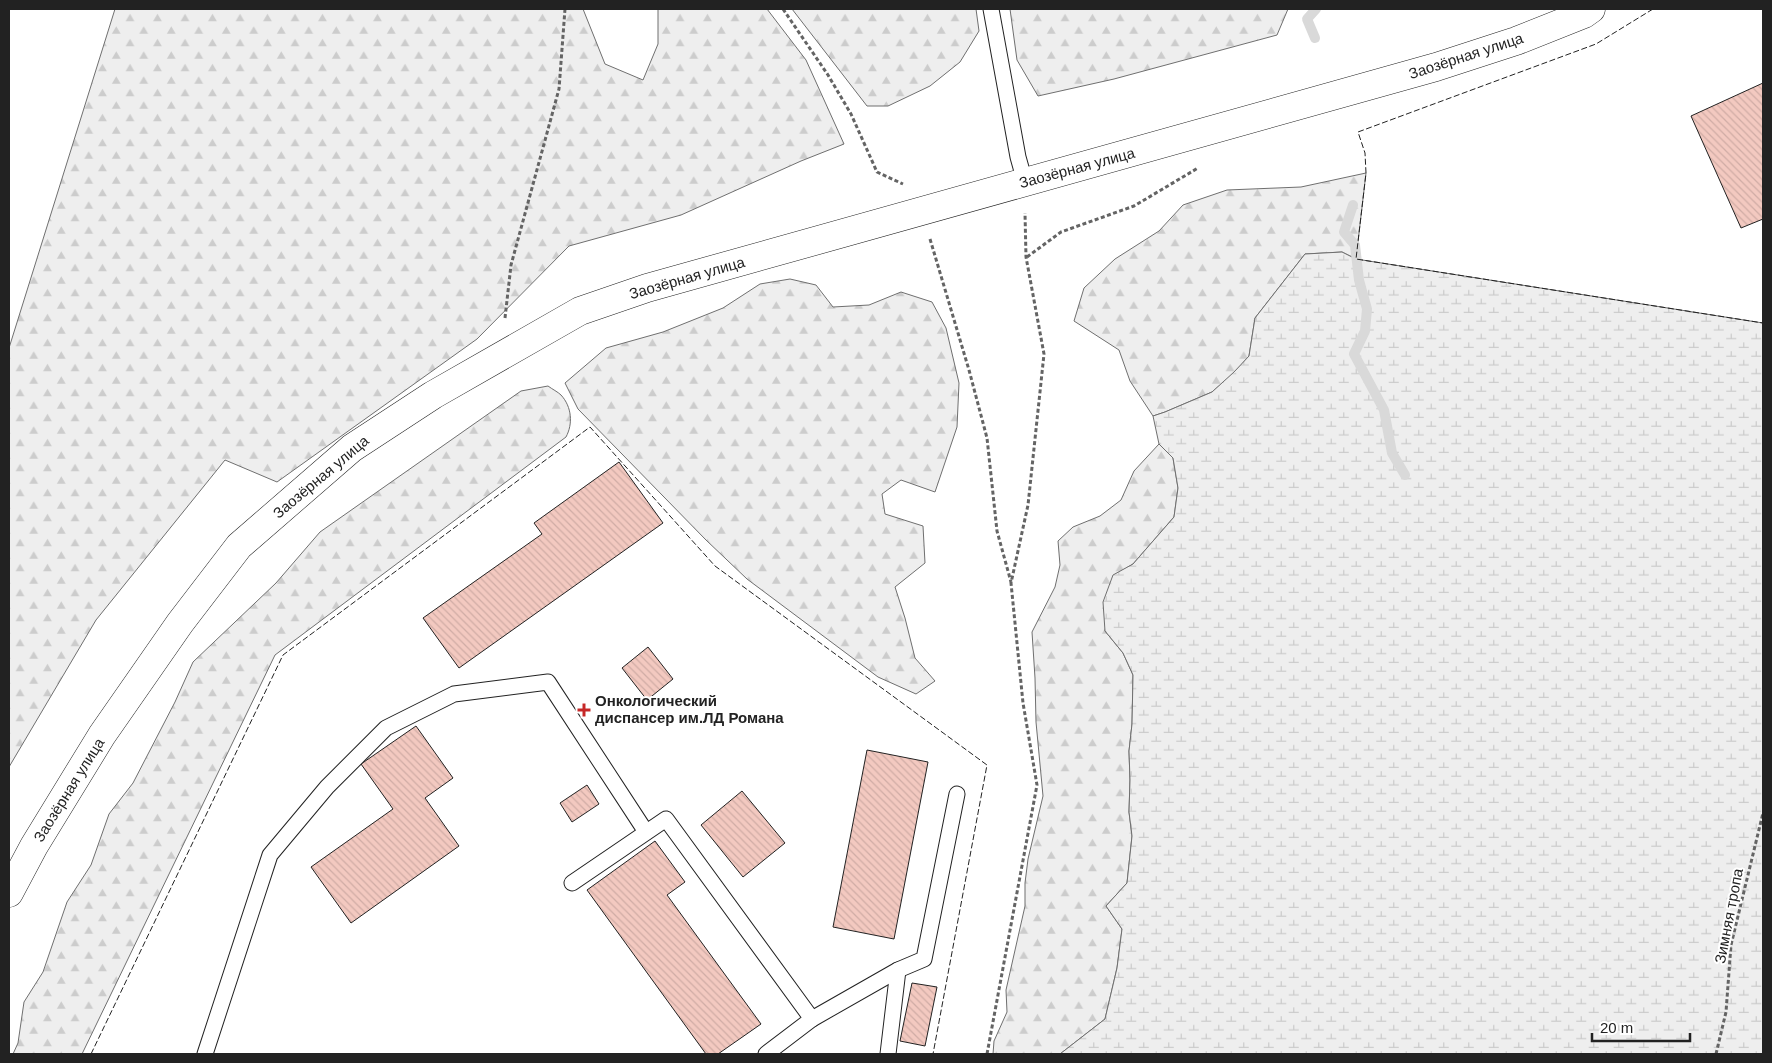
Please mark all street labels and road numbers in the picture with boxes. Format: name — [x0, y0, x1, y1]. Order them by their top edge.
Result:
street label: Заозёрная улица — [1406, 29, 1526, 82]
street label: Заозёрная улица — [1017, 144, 1137, 191]
street label: Заозёрная улица — [627, 253, 747, 302]
street label: Заозёрная улица — [270, 431, 372, 521]
street label: Заозёрная улица — [30, 734, 108, 845]
street label: Зимняя тропа — [1711, 866, 1746, 965]

